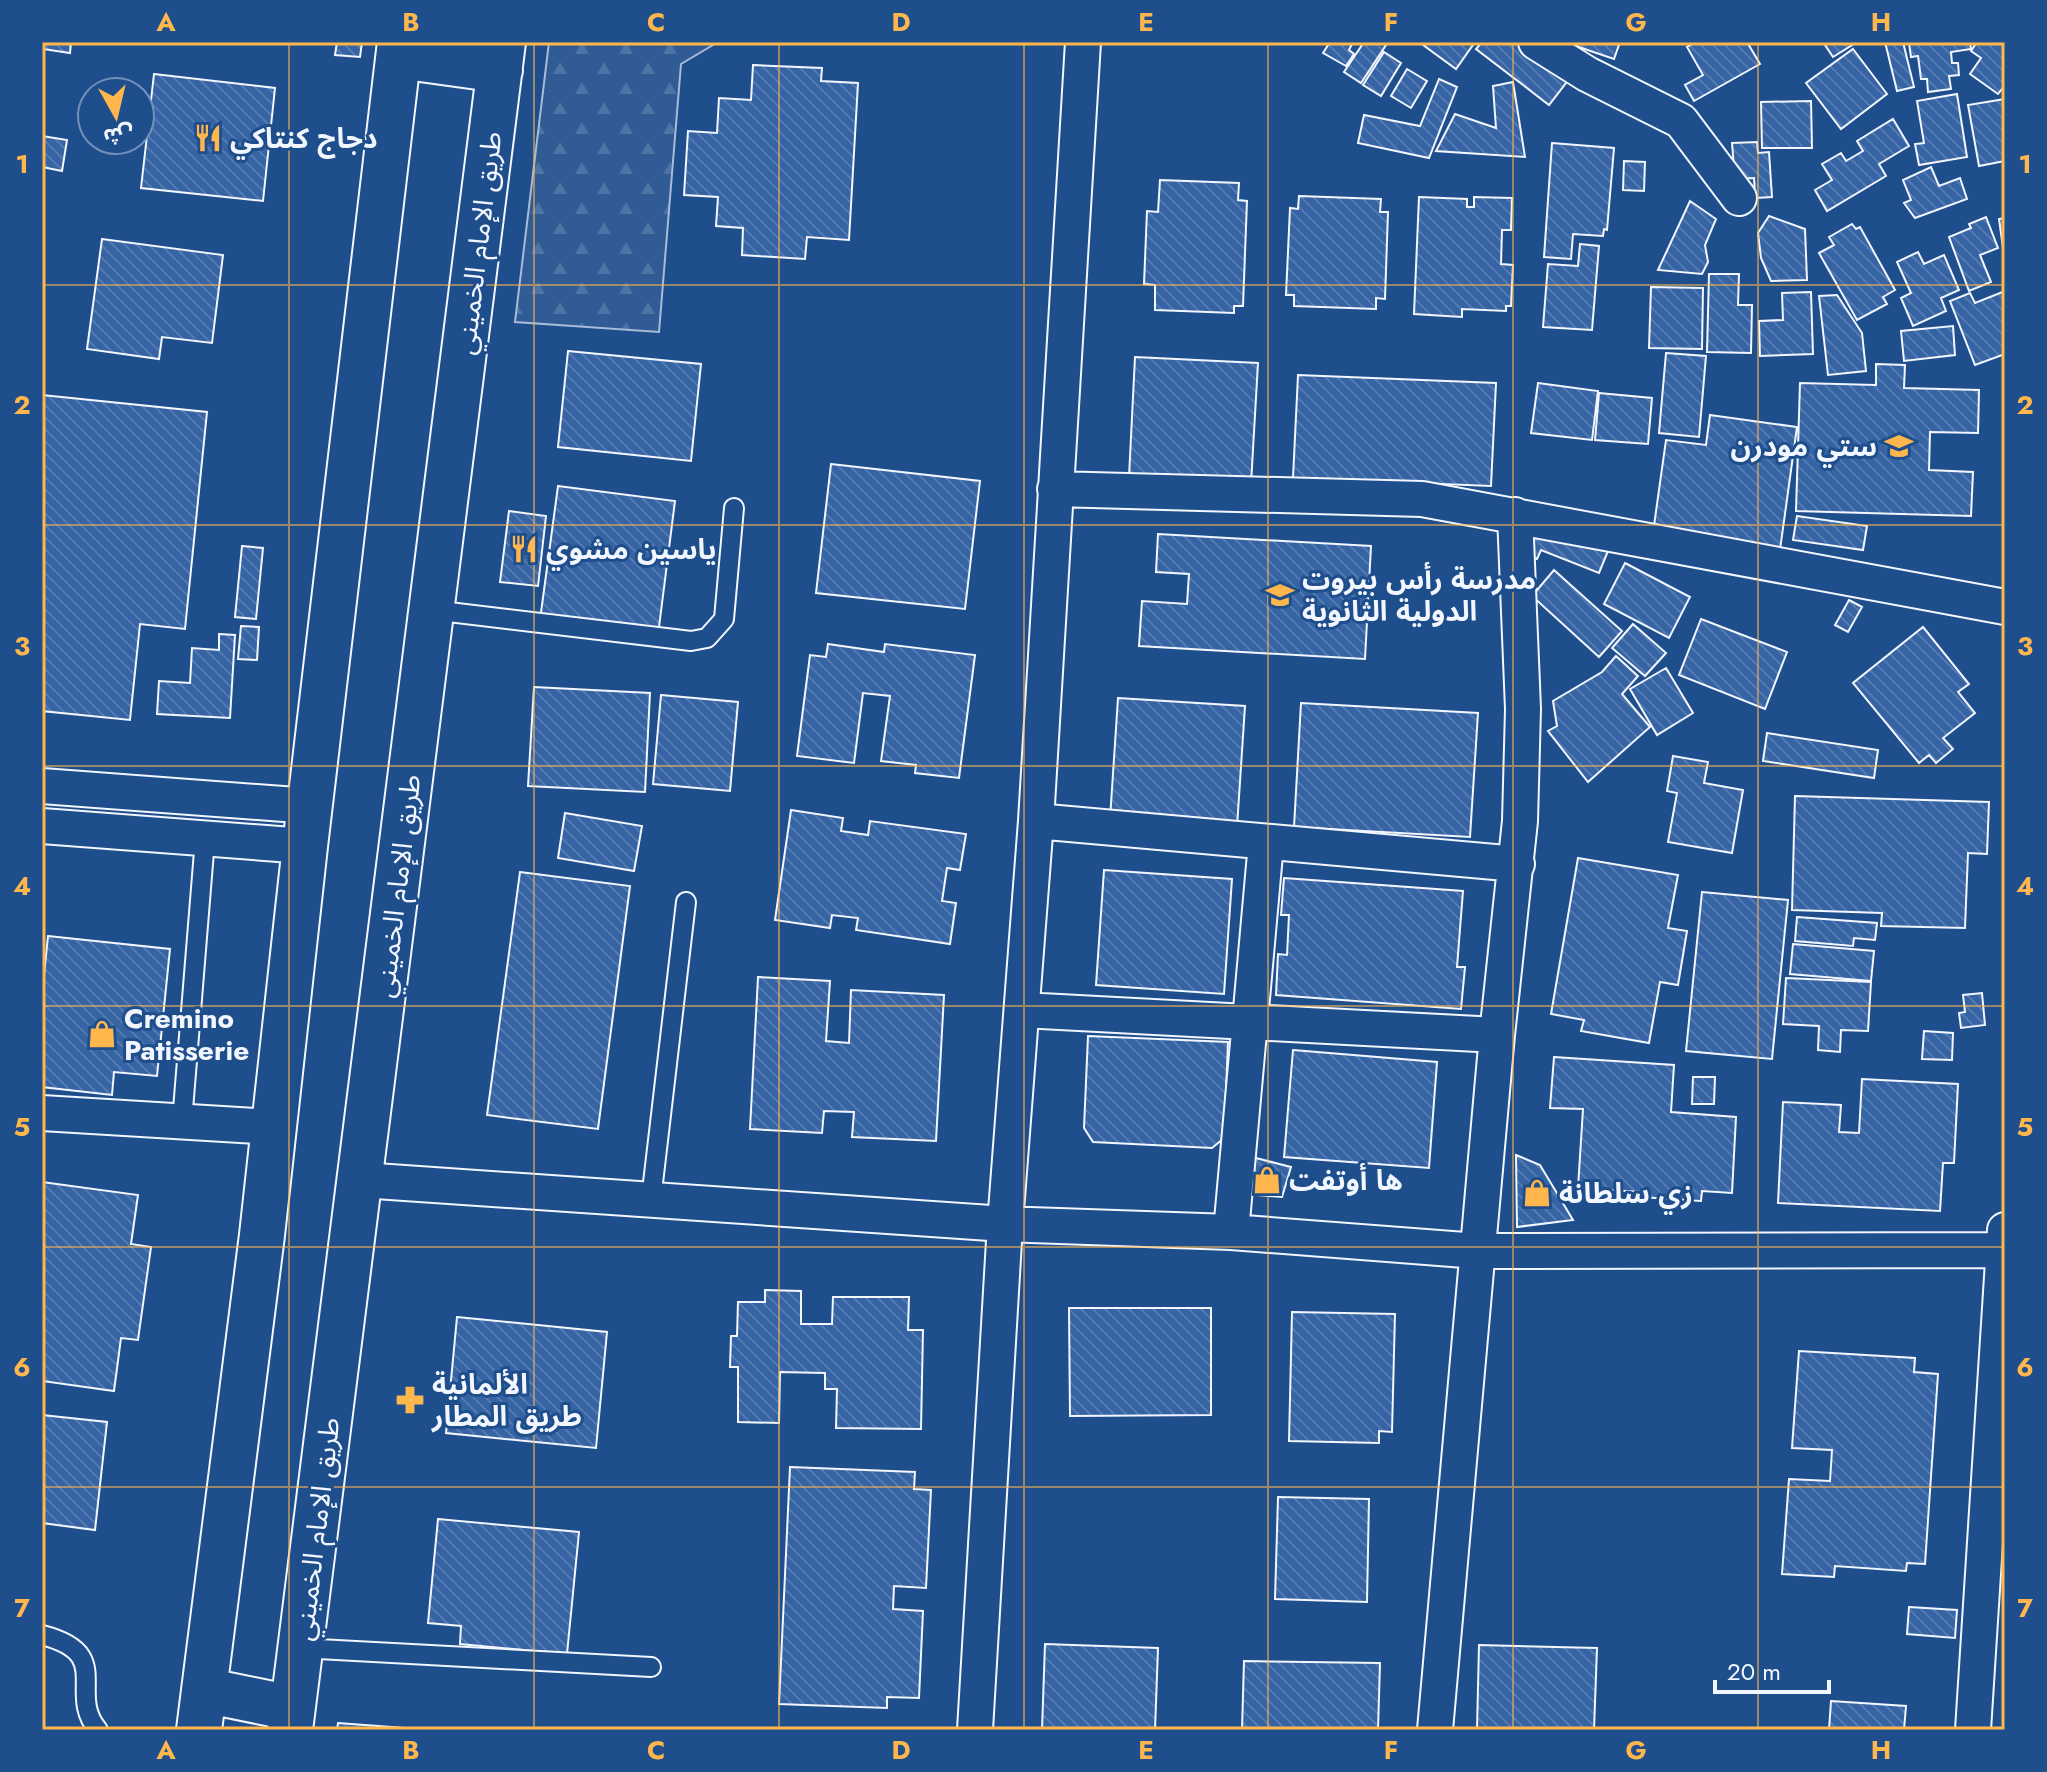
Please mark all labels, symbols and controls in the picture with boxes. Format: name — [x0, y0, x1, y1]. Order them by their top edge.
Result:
text: A — [155, 3, 176, 41]
text: B — [402, 3, 420, 41]
text: C — [647, 3, 665, 41]
text: D — [891, 3, 911, 41]
text: E — [1138, 3, 1154, 41]
text: F — [1384, 3, 1398, 41]
text: G — [1625, 3, 1647, 41]
text: H — [1871, 3, 1891, 41]
north arrow — [76, 76, 156, 156]
text: ش — [102, 118, 136, 154]
place label: دجاج كنتاكي — [230, 118, 378, 160]
restaurant icon: دجاج كنتاكي — [193, 123, 223, 153]
street label: طريق الإمام الخميني — [444, 129, 513, 357]
text: 1 — [15, 145, 29, 183]
text: 1 — [2018, 145, 2032, 183]
text: 2 — [13, 386, 31, 424]
text: 2 — [2016, 386, 2034, 424]
place label: ستي مودرن — [1731, 426, 1877, 468]
school or university icon: ستي مودرن — [1884, 431, 1914, 461]
place label: ياسين مشوي — [546, 529, 716, 571]
restaurant icon: ياسين مشوي — [509, 534, 539, 564]
place label: مدرسة رأس بيروت الدولية الثانوية — [1302, 559, 1536, 632]
school or university icon: مدرسة رأس بيروت الدولية الثانوية — [1265, 580, 1295, 610]
text: 3 — [14, 627, 30, 665]
text: 3 — [2017, 627, 2033, 665]
street label: طريق الإمام الخميني — [363, 772, 432, 1000]
text: 4 — [13, 867, 31, 905]
text: 4 — [2016, 867, 2034, 905]
place label: Cremino Patisserie — [124, 998, 249, 1071]
shop icon: Cremino Patisserie — [87, 1019, 117, 1049]
text: 5 — [14, 1108, 30, 1146]
text: 5 — [2017, 1108, 2033, 1146]
place label: ها أوتفت — [1289, 1160, 1403, 1201]
shop icon: ها أوتفت — [1252, 1165, 1282, 1195]
place label: زي سلطانة — [1559, 1173, 1693, 1215]
shop icon: زي سلطانة — [1522, 1178, 1552, 1208]
text: 6 — [13, 1348, 31, 1386]
text: 6 — [2016, 1348, 2034, 1386]
place label: الألمانية طريق المطار — [431, 1364, 582, 1437]
pharmacy icon: الألمانية طريق المطار — [395, 1385, 425, 1415]
street label: طريق الإمام الخميني — [282, 1415, 351, 1643]
text: 7 — [14, 1589, 30, 1627]
text: 7 — [2017, 1589, 2033, 1627]
scale bar — [1715, 1644, 1829, 1694]
text: 20 m — [1727, 1654, 1781, 1689]
text: A — [155, 1731, 176, 1769]
text: B — [402, 1731, 420, 1769]
text: C — [647, 1731, 665, 1769]
text: D — [891, 1731, 911, 1769]
text: E — [1138, 1731, 1154, 1769]
text: F — [1384, 1731, 1398, 1769]
text: G — [1625, 1731, 1647, 1769]
text: H — [1871, 1731, 1891, 1769]

